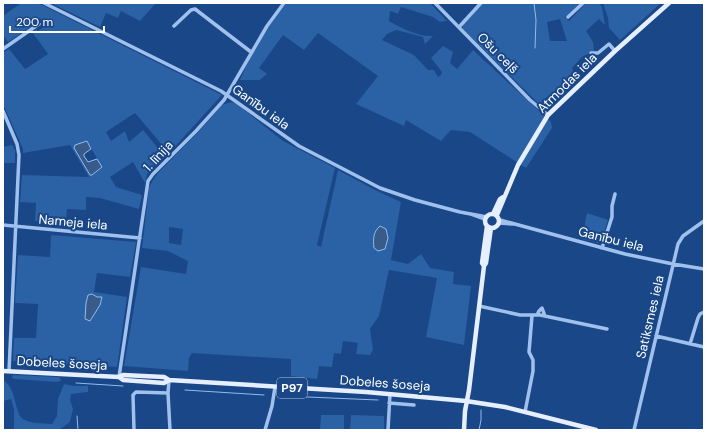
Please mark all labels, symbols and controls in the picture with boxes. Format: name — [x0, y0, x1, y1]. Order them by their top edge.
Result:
scale bar — [10, 8, 104, 34]
text: 200 m — [16, 14, 53, 30]
street label: Ošu ceļš — [474, 29, 522, 77]
street label: Atmodas iela — [533, 49, 601, 117]
street label: Ganību iela — [229, 80, 293, 134]
street label: 1. līnija — [139, 137, 177, 175]
street label: Nameja iela — [38, 211, 108, 233]
street label: Ganību iela — [577, 223, 645, 255]
street label: Satiksmes iela — [632, 274, 668, 360]
street label: Dobeles šoseja — [16, 352, 108, 374]
street label: Dobeles šoseja — [339, 371, 431, 395]
road number: P97 — [277, 378, 307, 398]

